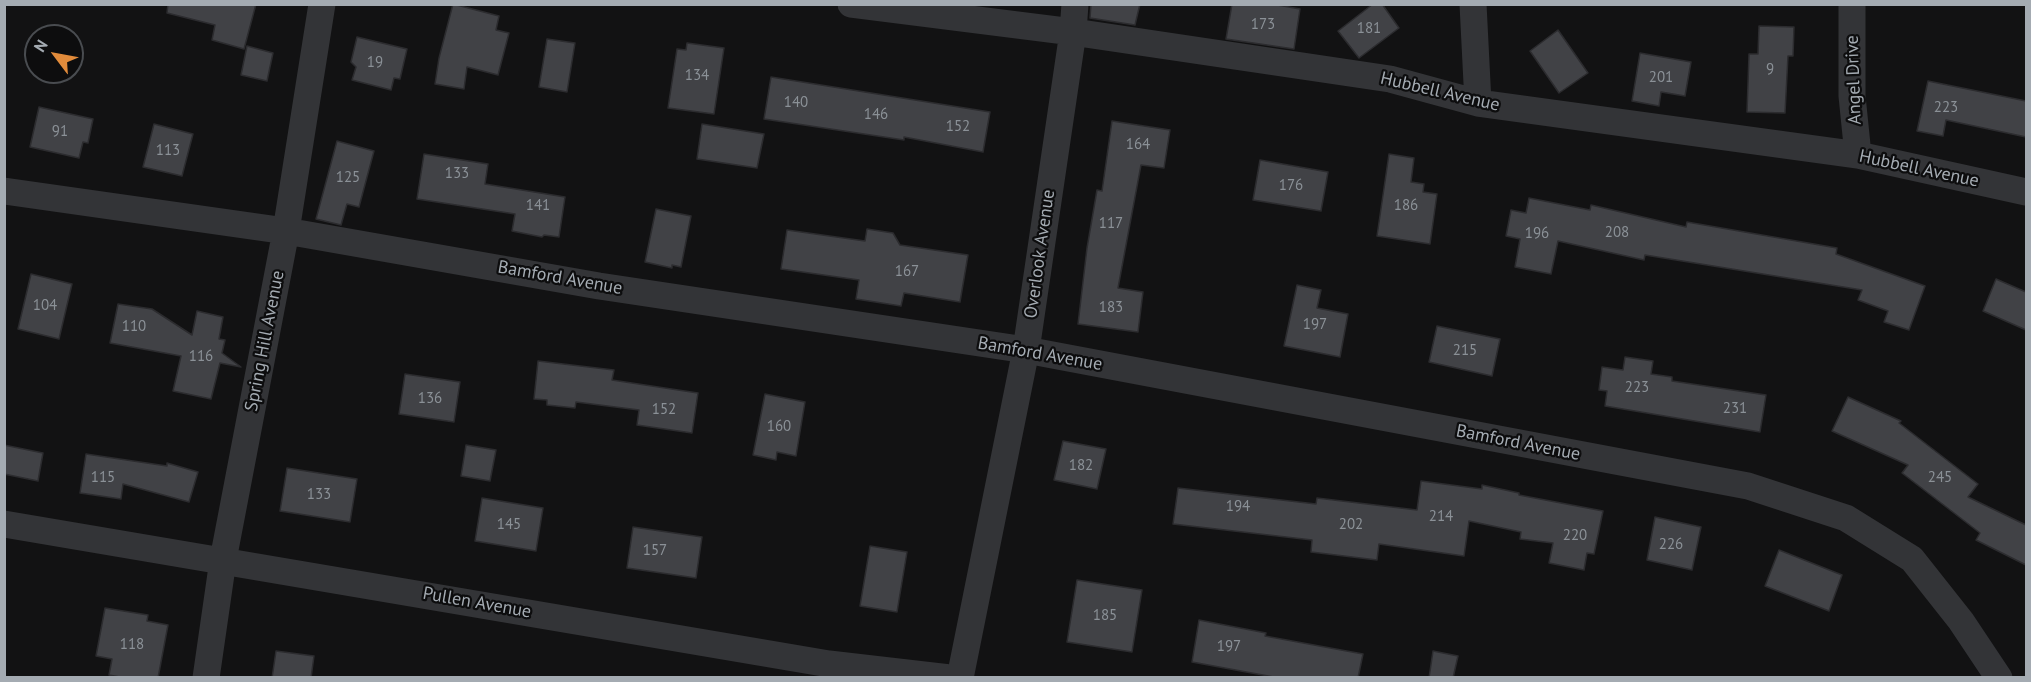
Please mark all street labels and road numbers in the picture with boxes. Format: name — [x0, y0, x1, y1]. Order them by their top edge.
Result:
street label: Angel Drive — [1842, 35, 1866, 125]
street label: Hubbell Avenue — [1378, 68, 1502, 116]
street label: Hubbell Avenue — [1857, 146, 1981, 192]
street label: Overlook Avenue — [1020, 188, 1060, 320]
street label: Bamford Avenue — [496, 256, 624, 300]
street label: Spring Hill Avenue — [241, 269, 289, 413]
street label: Bamford Avenue — [976, 332, 1104, 376]
street label: Bamford Avenue — [1454, 420, 1582, 466]
street label: Pullen Avenue — [421, 583, 533, 623]

